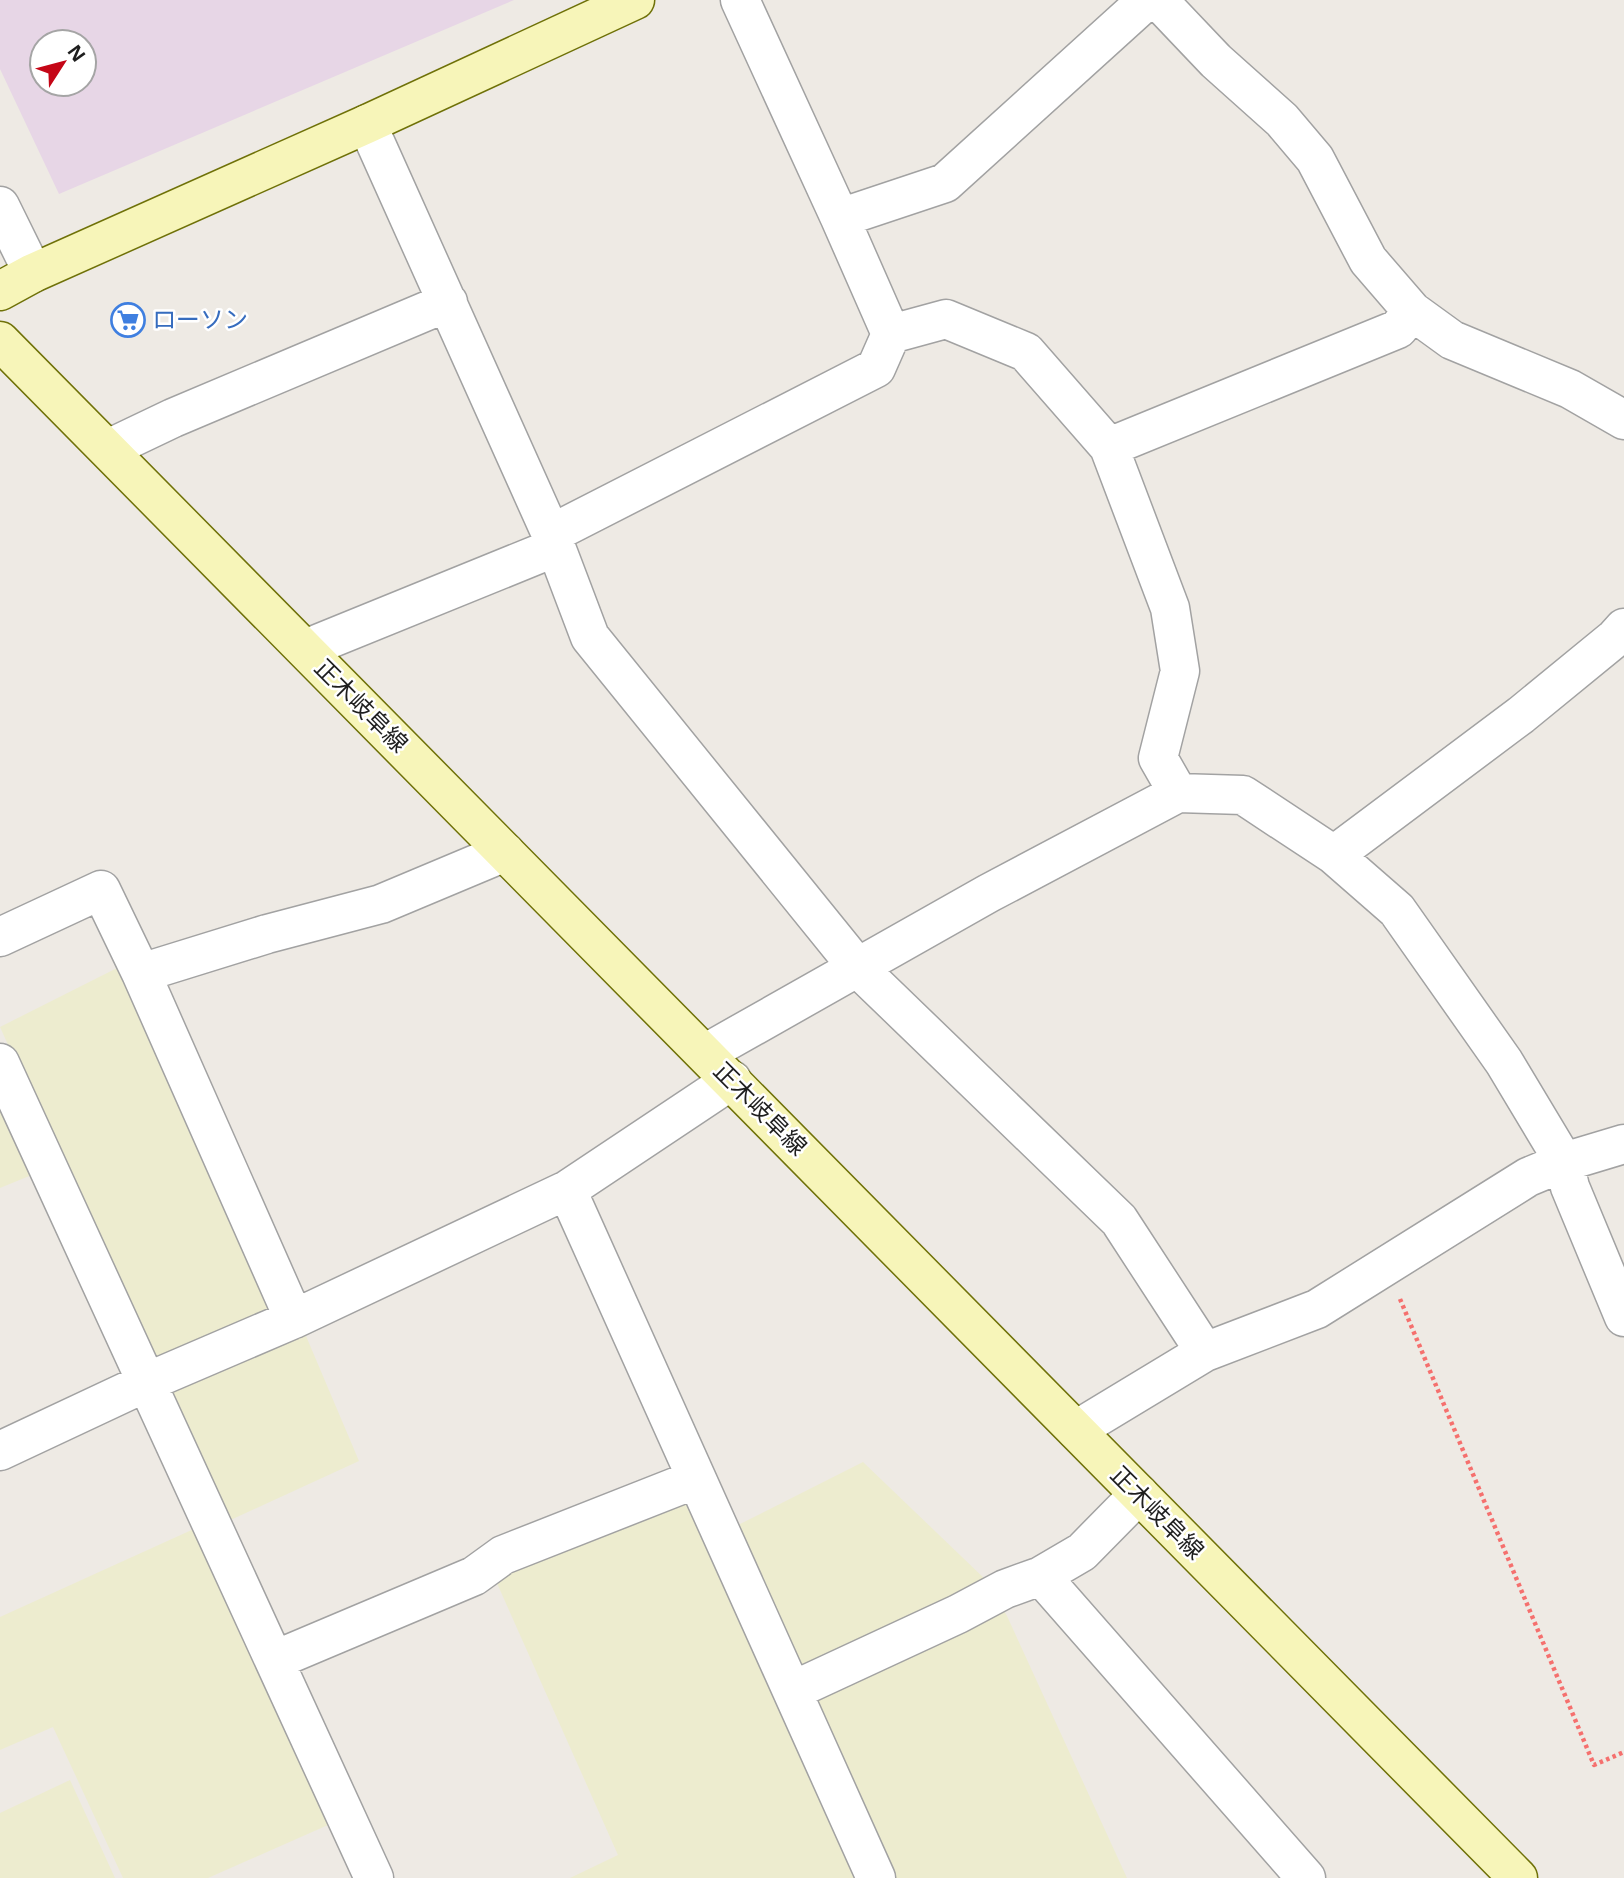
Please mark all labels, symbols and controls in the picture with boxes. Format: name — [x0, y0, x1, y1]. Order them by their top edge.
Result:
north arrow — [28, 28, 98, 98]
text: N — [62, 39, 92, 67]
supermarket icon: ローソン — [109, 301, 147, 339]
place label: ローソン — [152, 302, 248, 335]
street label: 正木岐阜線 — [308, 651, 416, 759]
street label: 正木岐阜線 — [707, 1054, 815, 1162]
street label: 正木岐阜線 — [1104, 1458, 1212, 1566]

